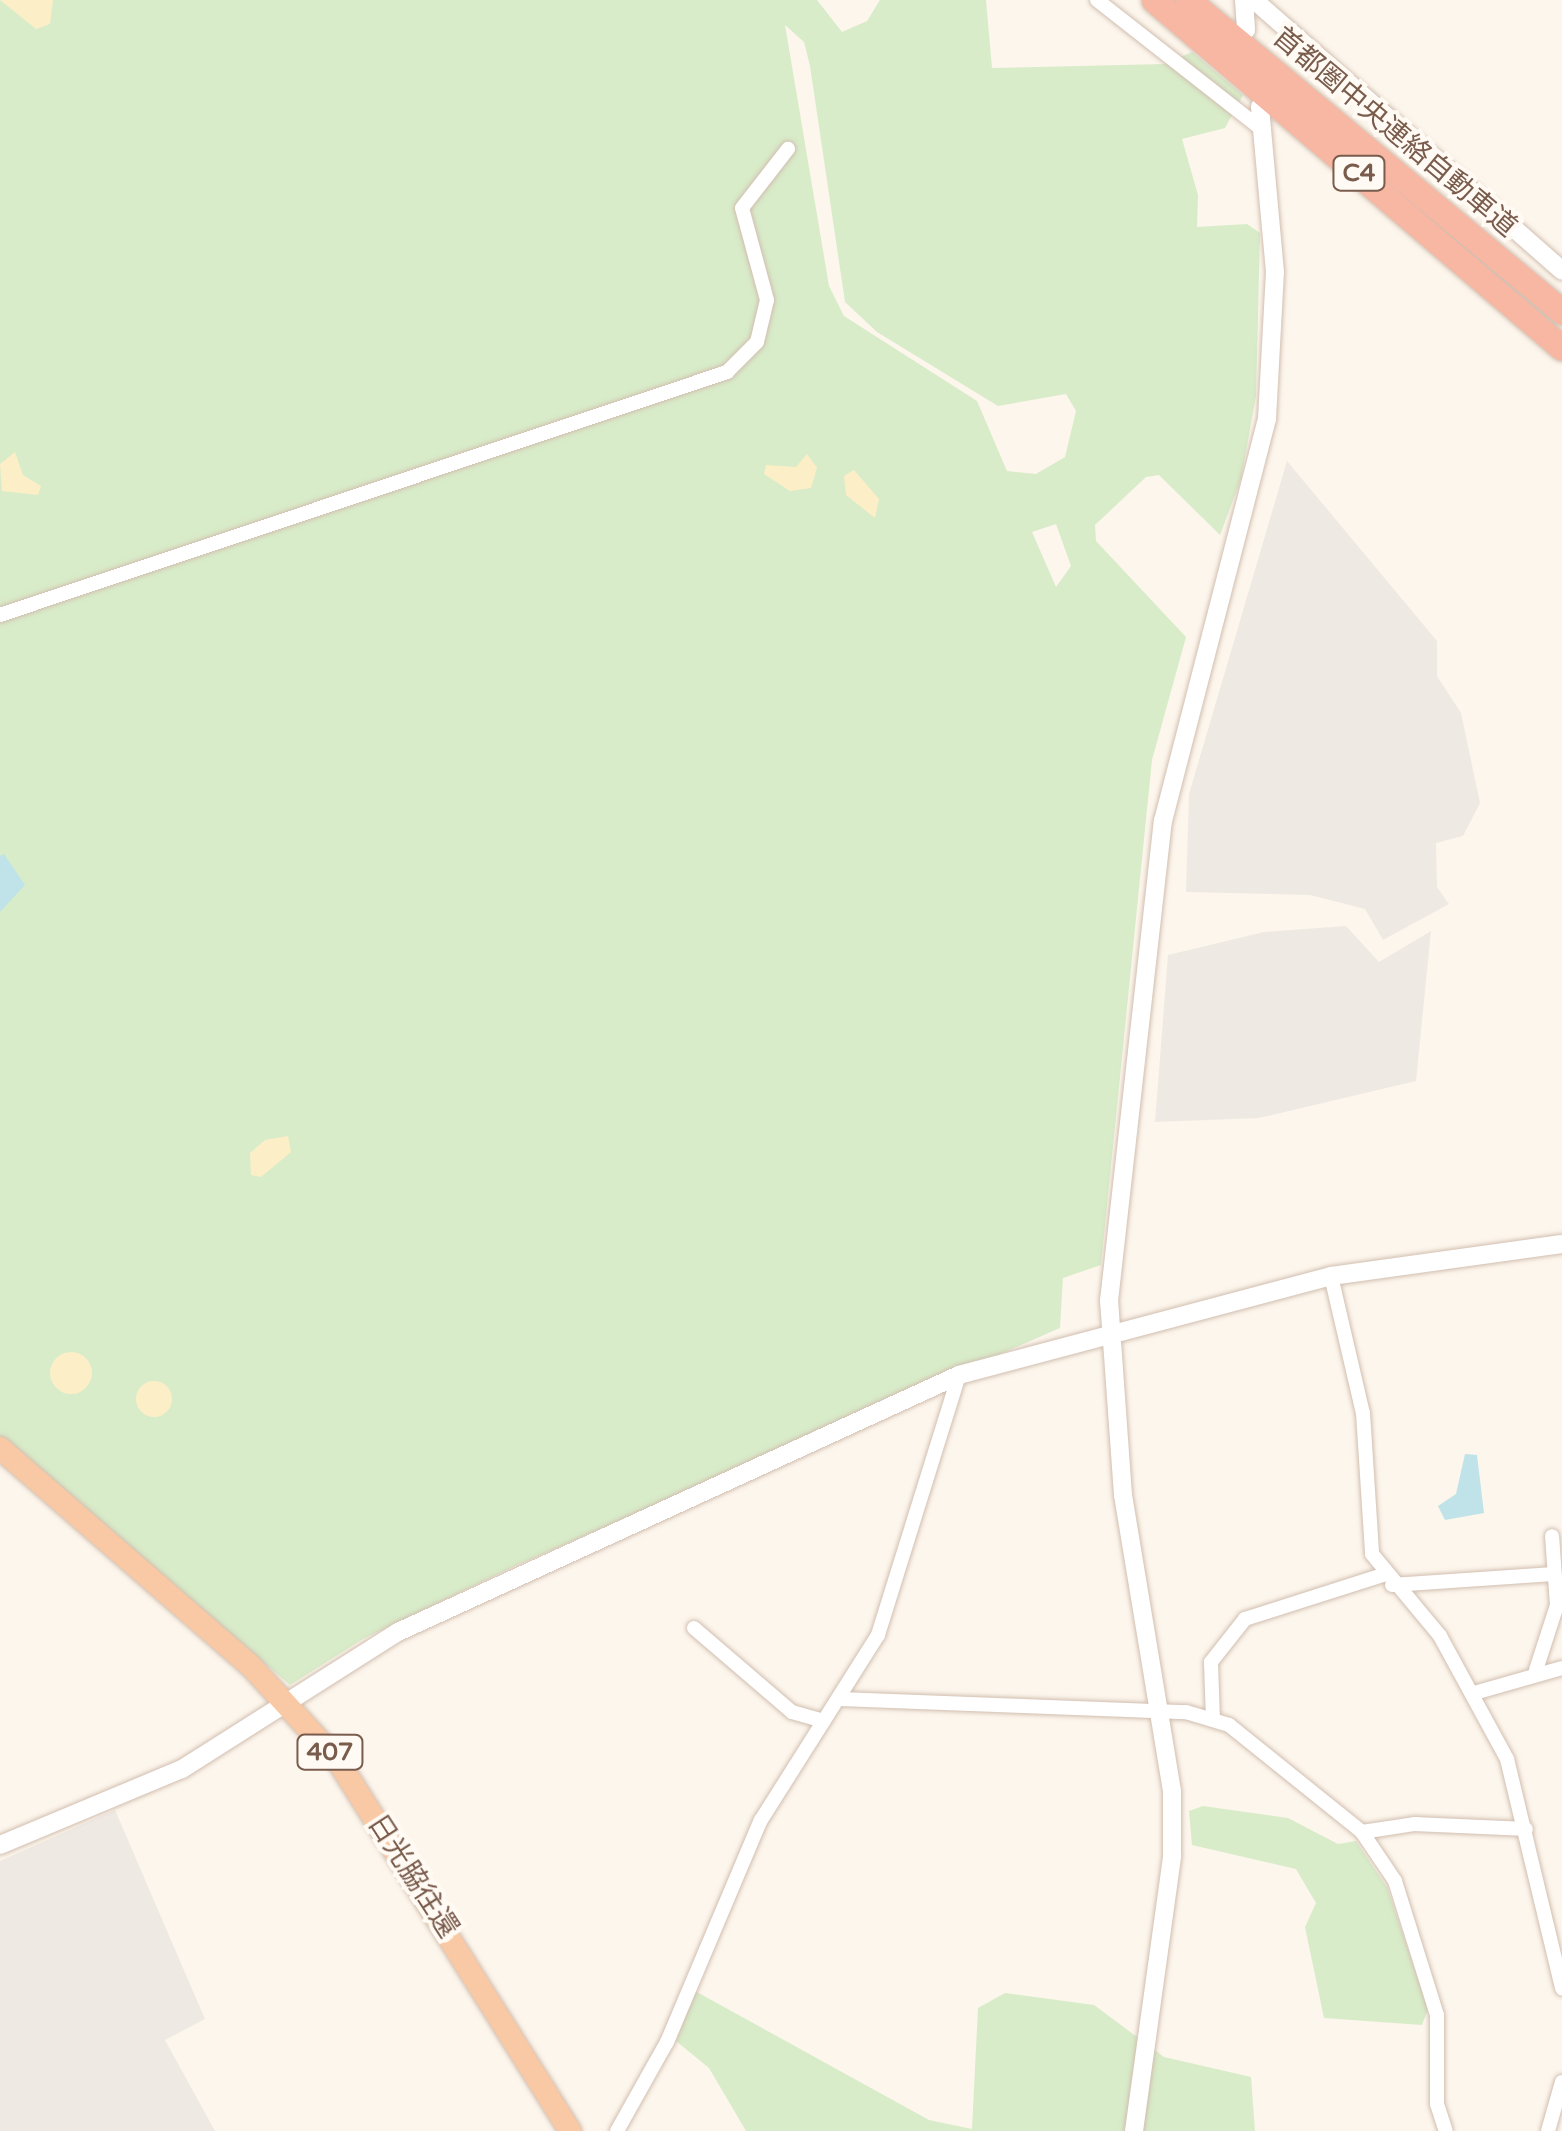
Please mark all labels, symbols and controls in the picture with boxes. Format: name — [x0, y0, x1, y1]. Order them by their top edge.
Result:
street label: 首都圏中央連絡自動車道 — [1266, 20, 1524, 244]
road number: C4 — [1332, 153, 1386, 193]
road number: 407 — [295, 1732, 365, 1772]
street label: 日光脇往還 — [361, 1808, 465, 1944]

